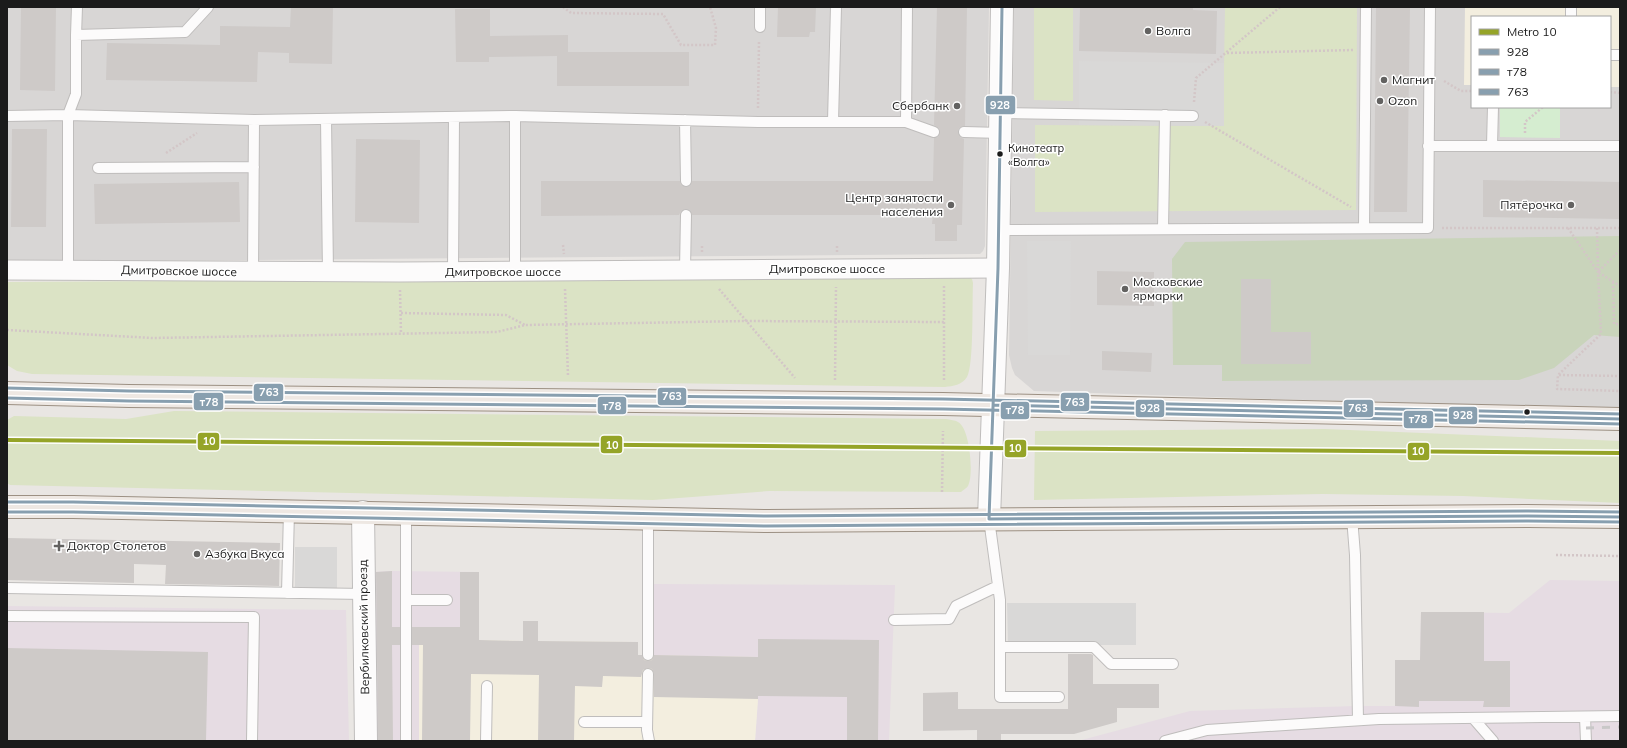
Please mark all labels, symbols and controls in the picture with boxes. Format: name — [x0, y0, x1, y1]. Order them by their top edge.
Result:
legend — [1471, 16, 1611, 108]
place label: Волга — [1156, 23, 1191, 38]
text: Metro 10 — [1507, 24, 1557, 39]
marker: Волга — [1143, 26, 1153, 36]
text: 928 — [1507, 44, 1529, 59]
text: т78 — [1507, 64, 1527, 79]
place label: Магнит — [1392, 72, 1435, 87]
marker: Магнит — [1379, 75, 1389, 85]
text: 763 — [1507, 84, 1529, 99]
place label: Ozon — [1388, 93, 1417, 108]
line badge: 928 — [985, 95, 1016, 115]
marker: Ozon — [1375, 96, 1385, 106]
place label: Сбербанк — [892, 98, 950, 113]
text: 928 — [990, 98, 1010, 112]
marker: Сбербанк — [952, 101, 962, 111]
place label: Кинотеатр «Волга» — [1008, 141, 1065, 169]
marker: Кинотеатр «Волга» — [995, 149, 1005, 159]
place label: Центр занятости населения — [845, 190, 943, 219]
place label: Пятёрочка — [1500, 197, 1563, 212]
marker: Центр занятости населения — [946, 200, 956, 210]
marker: Пятёрочка — [1566, 200, 1576, 210]
street label: Дмитровское шоссе — [769, 261, 885, 276]
street label: Дмитровское шоссе — [121, 262, 238, 279]
street label: Дмитровское шоссе — [445, 264, 561, 279]
place label: Московские ярмарки — [1133, 274, 1203, 303]
marker: Московские ярмарки — [1120, 284, 1130, 294]
line badge: 763 — [253, 383, 284, 402]
text: 763 — [259, 385, 279, 399]
line badge: 763 — [657, 387, 687, 406]
text: 763 — [662, 389, 682, 403]
line badge: т78 — [193, 392, 224, 411]
line badge: 763 — [1060, 392, 1090, 412]
text: т78 — [200, 395, 219, 409]
text: 763 — [1065, 395, 1085, 409]
line badge: т78 — [597, 396, 627, 415]
text: т78 — [603, 399, 622, 413]
line badge: 928 — [1135, 399, 1165, 418]
line badge: 763 — [1343, 399, 1374, 418]
line badge: т78 — [1000, 401, 1030, 420]
text: 928 — [1140, 401, 1160, 415]
text: 763 — [1348, 401, 1368, 415]
text: т78 — [1006, 403, 1025, 417]
line badge: 928 — [1448, 406, 1478, 425]
unlabelled marker — [1522, 407, 1532, 417]
text: 928 — [1453, 408, 1473, 422]
line badge: т78 — [1403, 410, 1434, 429]
text: т78 — [1409, 412, 1428, 426]
line badge: 10 — [197, 432, 220, 451]
text: 10 — [202, 434, 216, 448]
line badge: 10 — [600, 435, 623, 454]
text: 10 — [605, 438, 619, 452]
line badge: 10 — [1004, 439, 1027, 458]
text: 10 — [1008, 441, 1022, 455]
line badge: 10 — [1407, 442, 1430, 461]
text: 10 — [1411, 444, 1425, 458]
place label: Доктор Столетов — [67, 538, 167, 553]
marker: Доктор Столетов — [54, 541, 64, 551]
place label: Азбука Вкуса — [205, 546, 285, 561]
marker: Азбука Вкуса — [192, 549, 202, 559]
street label: Вербилковский проезд — [355, 559, 372, 695]

